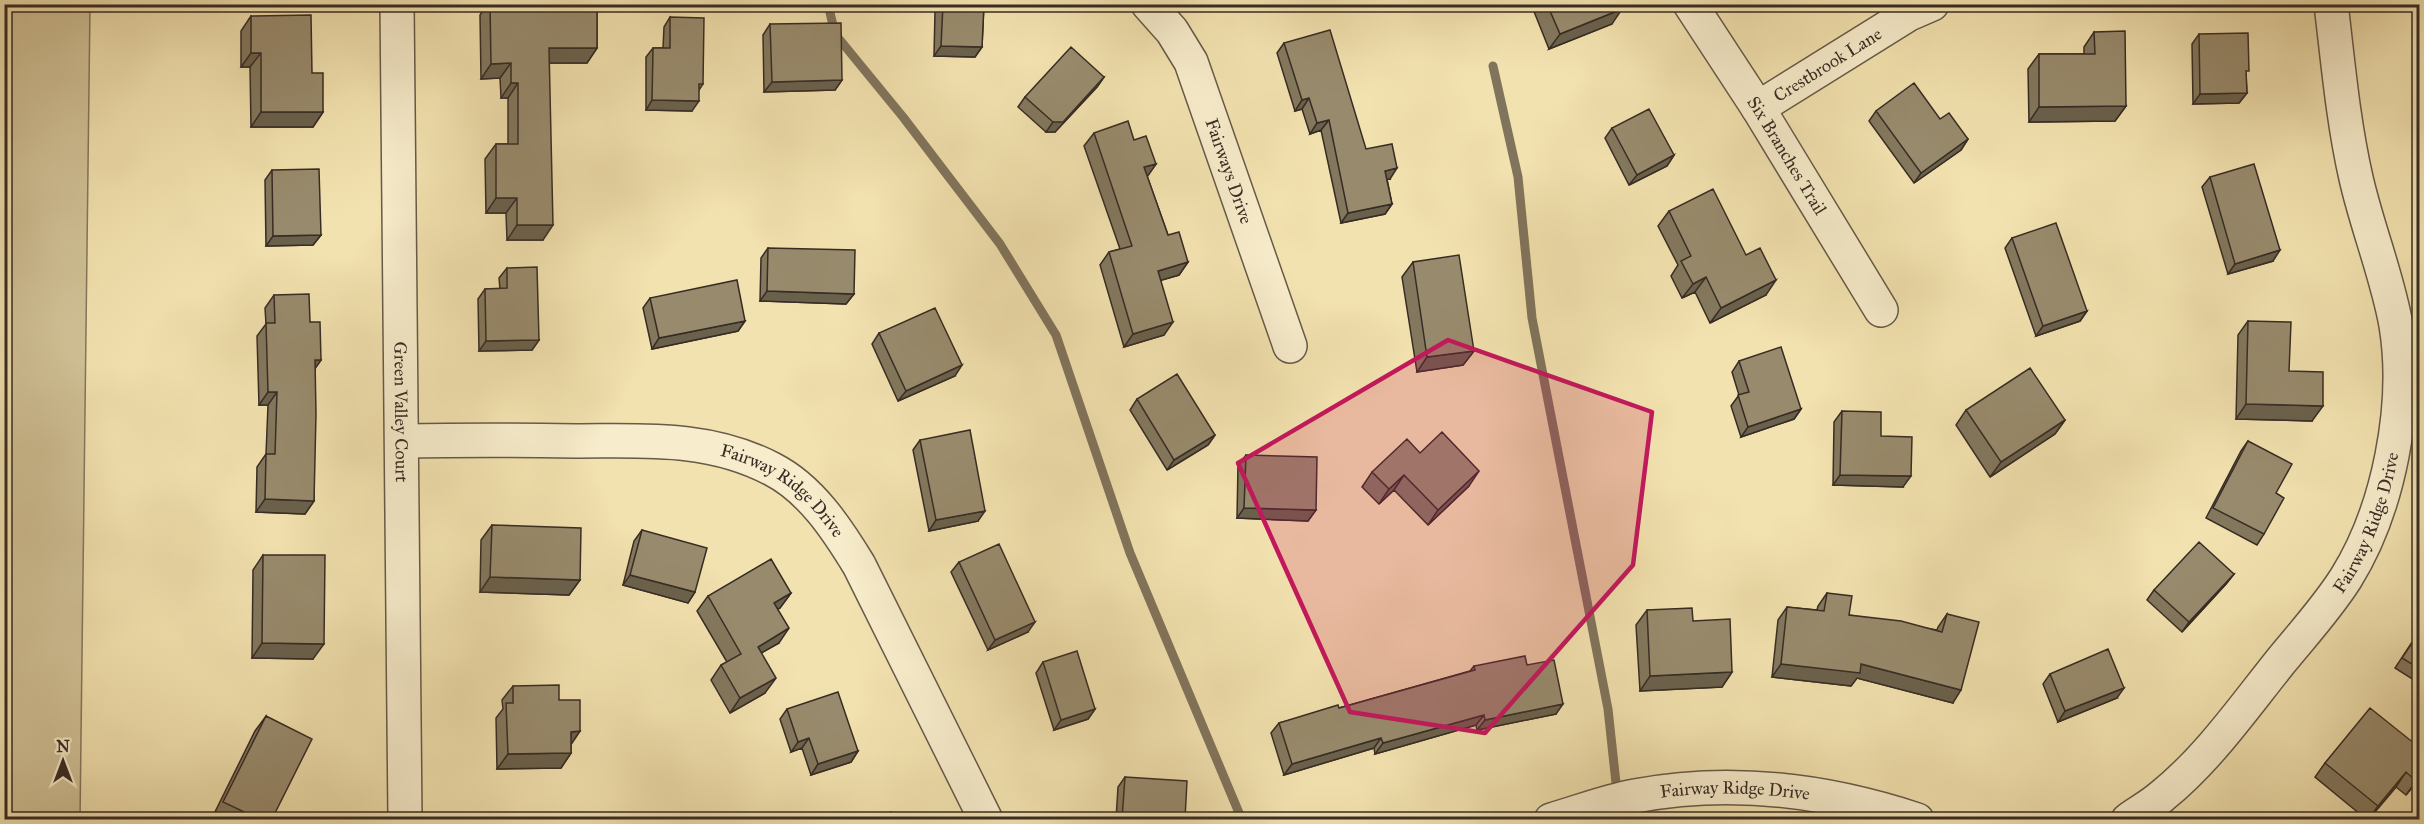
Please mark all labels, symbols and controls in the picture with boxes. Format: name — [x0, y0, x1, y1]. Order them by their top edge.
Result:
street label: Crestbrook Lane — [1769, 23, 1886, 107]
street label: Six Branches Trail — [1742, 92, 1832, 219]
street label: Fairways Drive — [1200, 115, 1258, 227]
street label: Green Valley Court — [389, 341, 413, 483]
street label: Fairway Ridge Drive — [718, 439, 849, 542]
street label: Fairway Ridge Drive — [2328, 450, 2403, 597]
north arrow — [33, 731, 93, 791]
text: N — [56, 737, 70, 756]
street label: Fairway Ridge Drive — [1659, 777, 1811, 805]

